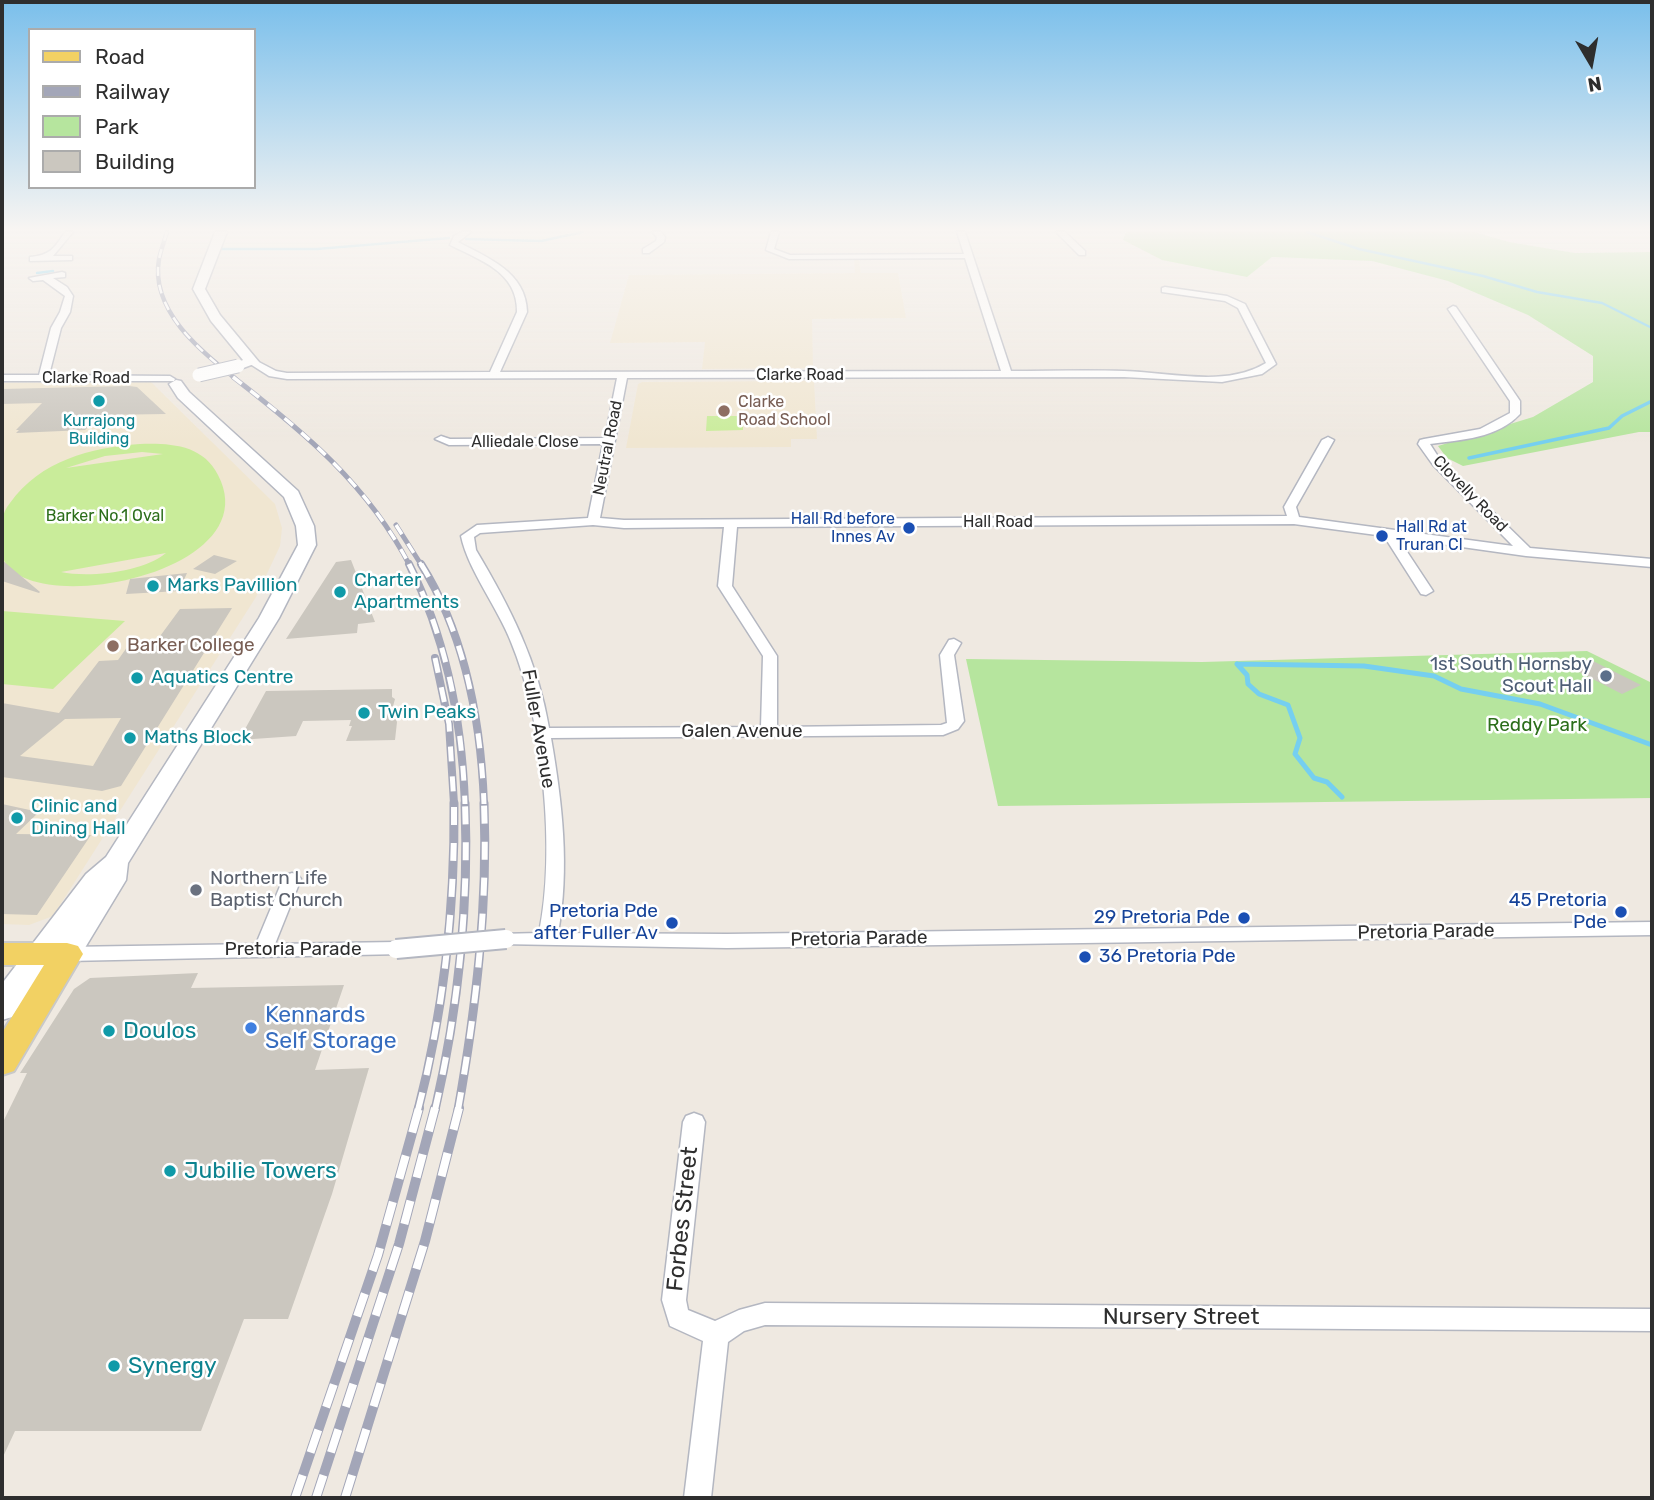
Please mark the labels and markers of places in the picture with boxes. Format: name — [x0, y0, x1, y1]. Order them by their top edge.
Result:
place label: Clarke Road School — [738, 392, 831, 430]
marker: Kurrajong Building — [91, 393, 107, 409]
marker: Clarke Road School — [716, 403, 732, 419]
place label: Kurrajong Building — [63, 411, 135, 449]
place label: Hall Rd before Innes Av — [791, 509, 895, 547]
place label: Hall Rd at Truran Cl — [1396, 517, 1467, 555]
marker: Hall Rd before Innes Av — [901, 520, 917, 536]
marker: Hall Rd at Truran Cl — [1374, 528, 1390, 544]
place label: Charter Apartments — [354, 570, 459, 614]
place label: Marks Pavillion — [167, 575, 297, 597]
marker: Marks Pavillion — [145, 578, 161, 594]
marker: Charter Apartments — [332, 584, 348, 600]
place label: Barker College — [127, 635, 255, 657]
marker: Barker College — [105, 638, 121, 654]
place label: 1st South Hornsby Scout Hall — [1430, 654, 1592, 698]
place label: Aquatics Centre — [151, 667, 293, 689]
marker: 1st South Hornsby Scout Hall — [1598, 668, 1614, 684]
marker: Aquatics Centre — [129, 670, 145, 686]
place label: Twin Peaks — [378, 702, 476, 724]
marker: Twin Peaks — [356, 705, 372, 721]
place label: Maths Block — [144, 727, 251, 749]
marker: Maths Block — [122, 730, 138, 746]
place label: Clinic and Dining Hall — [31, 796, 126, 840]
marker: Clinic and Dining Hall — [9, 810, 25, 826]
place label: Northern Life Baptist Church — [210, 868, 343, 912]
marker: Northern Life Baptist Church — [188, 882, 204, 898]
place label: 45 Pretoria Pde — [1509, 890, 1607, 934]
place label: Pretoria Pde after Fuller Av — [534, 901, 658, 945]
marker: 45 Pretoria Pde — [1613, 904, 1629, 920]
place label: 29 Pretoria Pde — [1094, 907, 1230, 929]
marker: 29 Pretoria Pde — [1236, 910, 1252, 926]
marker: Pretoria Pde after Fuller Av — [664, 915, 680, 931]
place label: 36 Pretoria Pde — [1099, 946, 1236, 968]
marker: 36 Pretoria Pde — [1077, 949, 1093, 965]
place label: Kennards Self Storage — [265, 1001, 397, 1055]
place label: Doulos — [123, 1017, 196, 1045]
marker: Kennards Self Storage — [243, 1020, 259, 1036]
marker: Doulos — [101, 1023, 117, 1039]
place label: Jubilie Towers — [184, 1157, 337, 1185]
marker: Jubilie Towers — [162, 1163, 178, 1179]
place label: Synergy — [128, 1352, 217, 1380]
marker: Synergy — [106, 1358, 122, 1374]

